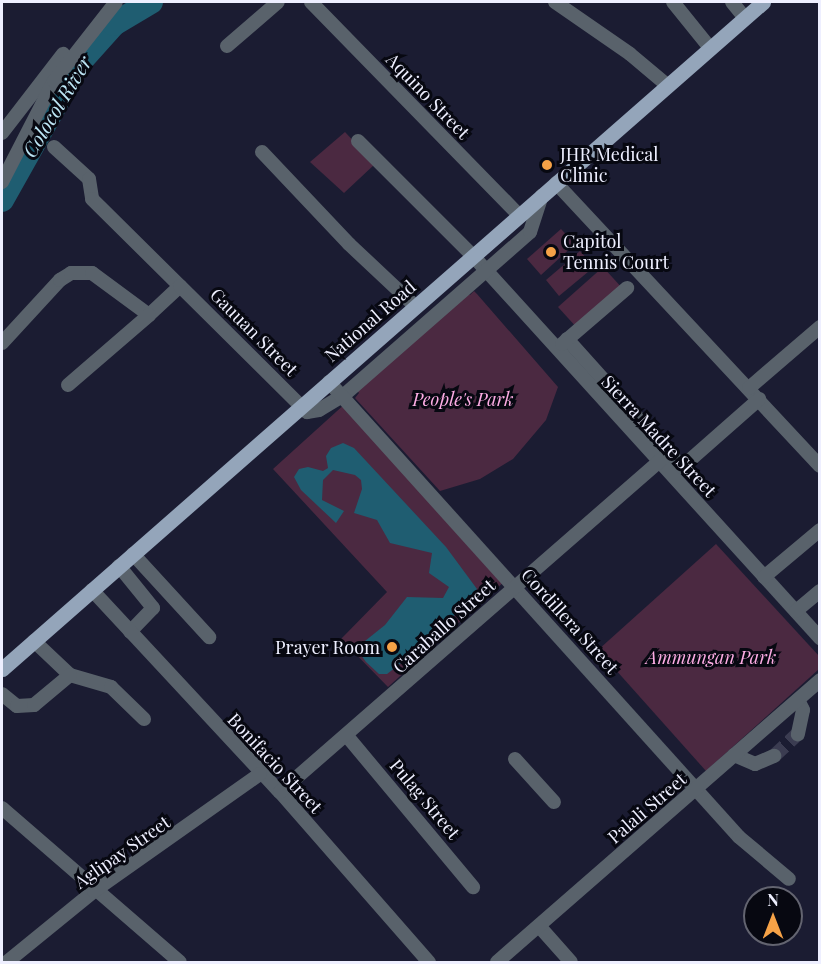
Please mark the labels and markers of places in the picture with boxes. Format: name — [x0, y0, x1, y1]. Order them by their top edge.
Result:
place label: JHR Medical Clinic — [560, 144, 659, 186]
marker: JHR Medical Clinic — [538, 156, 556, 174]
place label: Capitol Tennis Court — [563, 231, 669, 274]
marker: Capitol Tennis Court — [544, 245, 558, 259]
place label: Prayer Room — [275, 636, 380, 658]
marker: Prayer Room — [385, 640, 399, 654]

